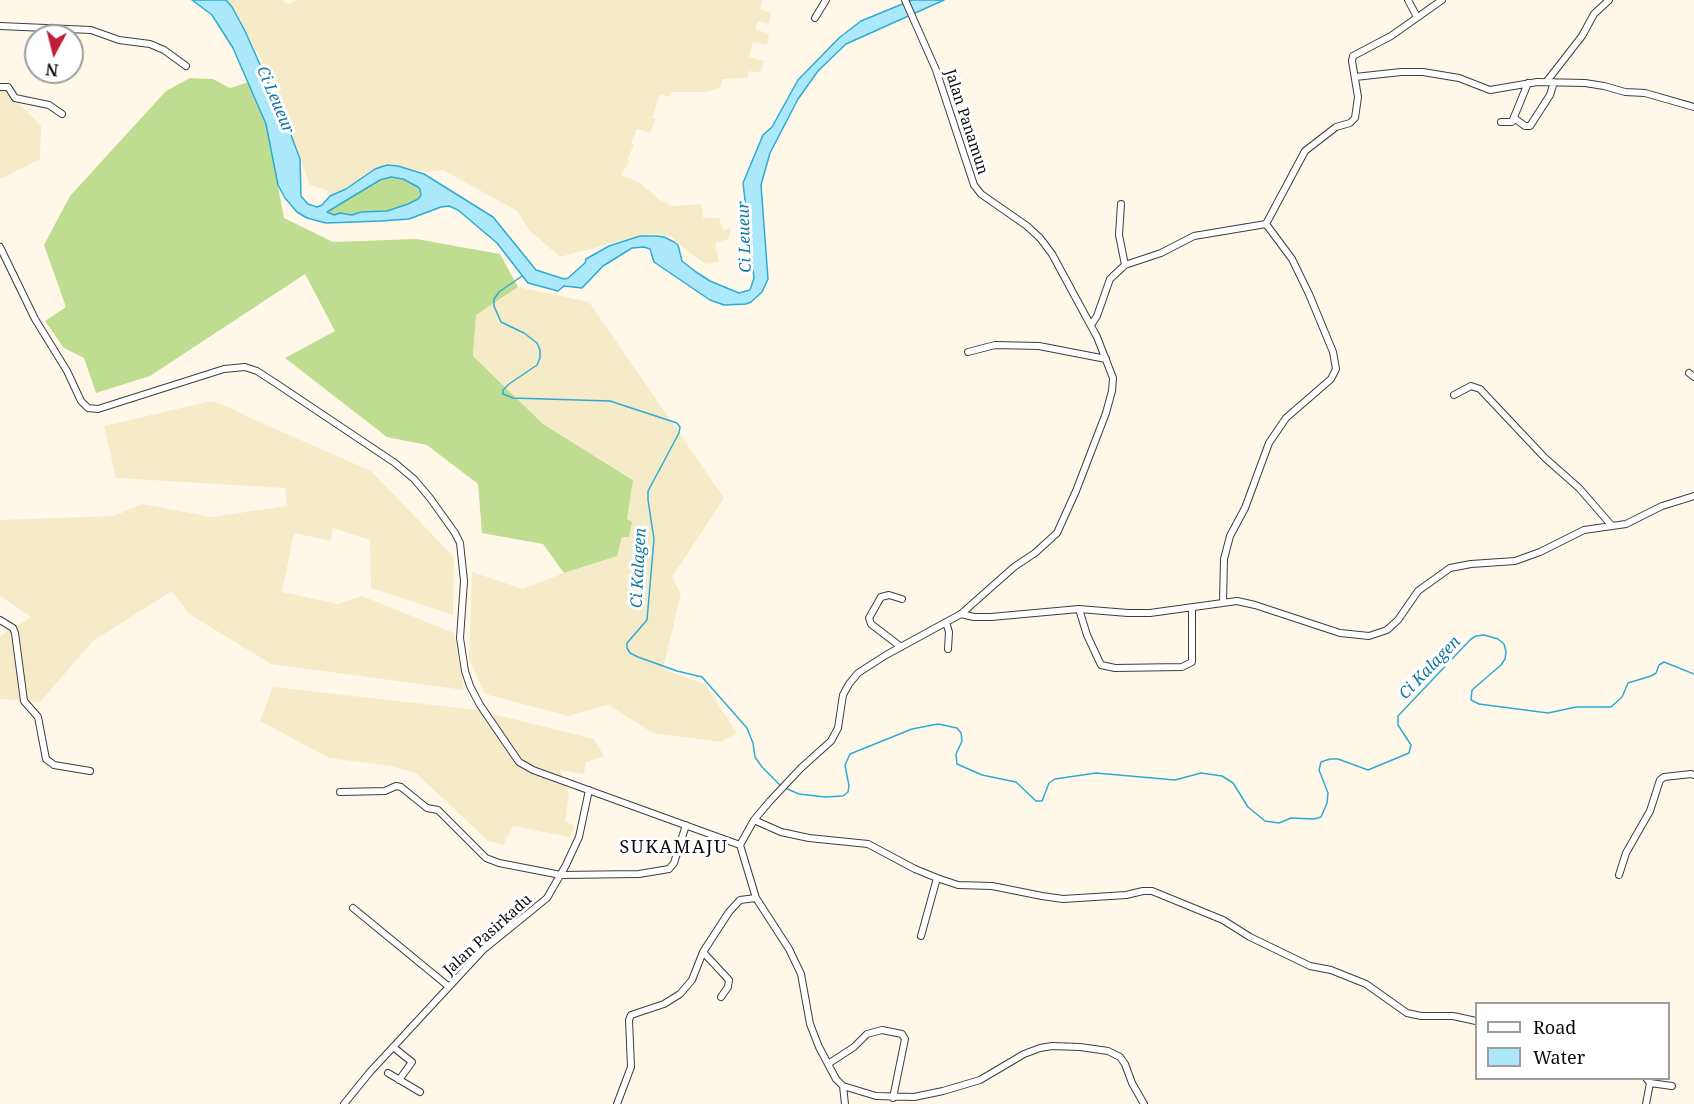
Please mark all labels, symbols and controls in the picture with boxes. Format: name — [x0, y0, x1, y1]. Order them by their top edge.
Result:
north arrow — [24, 24, 84, 84]
text: N — [44, 58, 60, 82]
water label: Ci Leueur — [252, 63, 298, 137]
street label: Jalan Panamun — [941, 67, 991, 177]
water label: Ci Leueur — [734, 201, 756, 273]
water label: Ci Kalagen — [627, 528, 651, 608]
water label: Ci Kalagen — [1395, 633, 1465, 703]
district label: SUKAMAJU — [620, 837, 728, 859]
street label: Jalan Pasirkadu — [440, 891, 536, 979]
legend — [1475, 1002, 1670, 1080]
text: Road — [1533, 1015, 1576, 1039]
text: Water — [1533, 1045, 1585, 1069]

